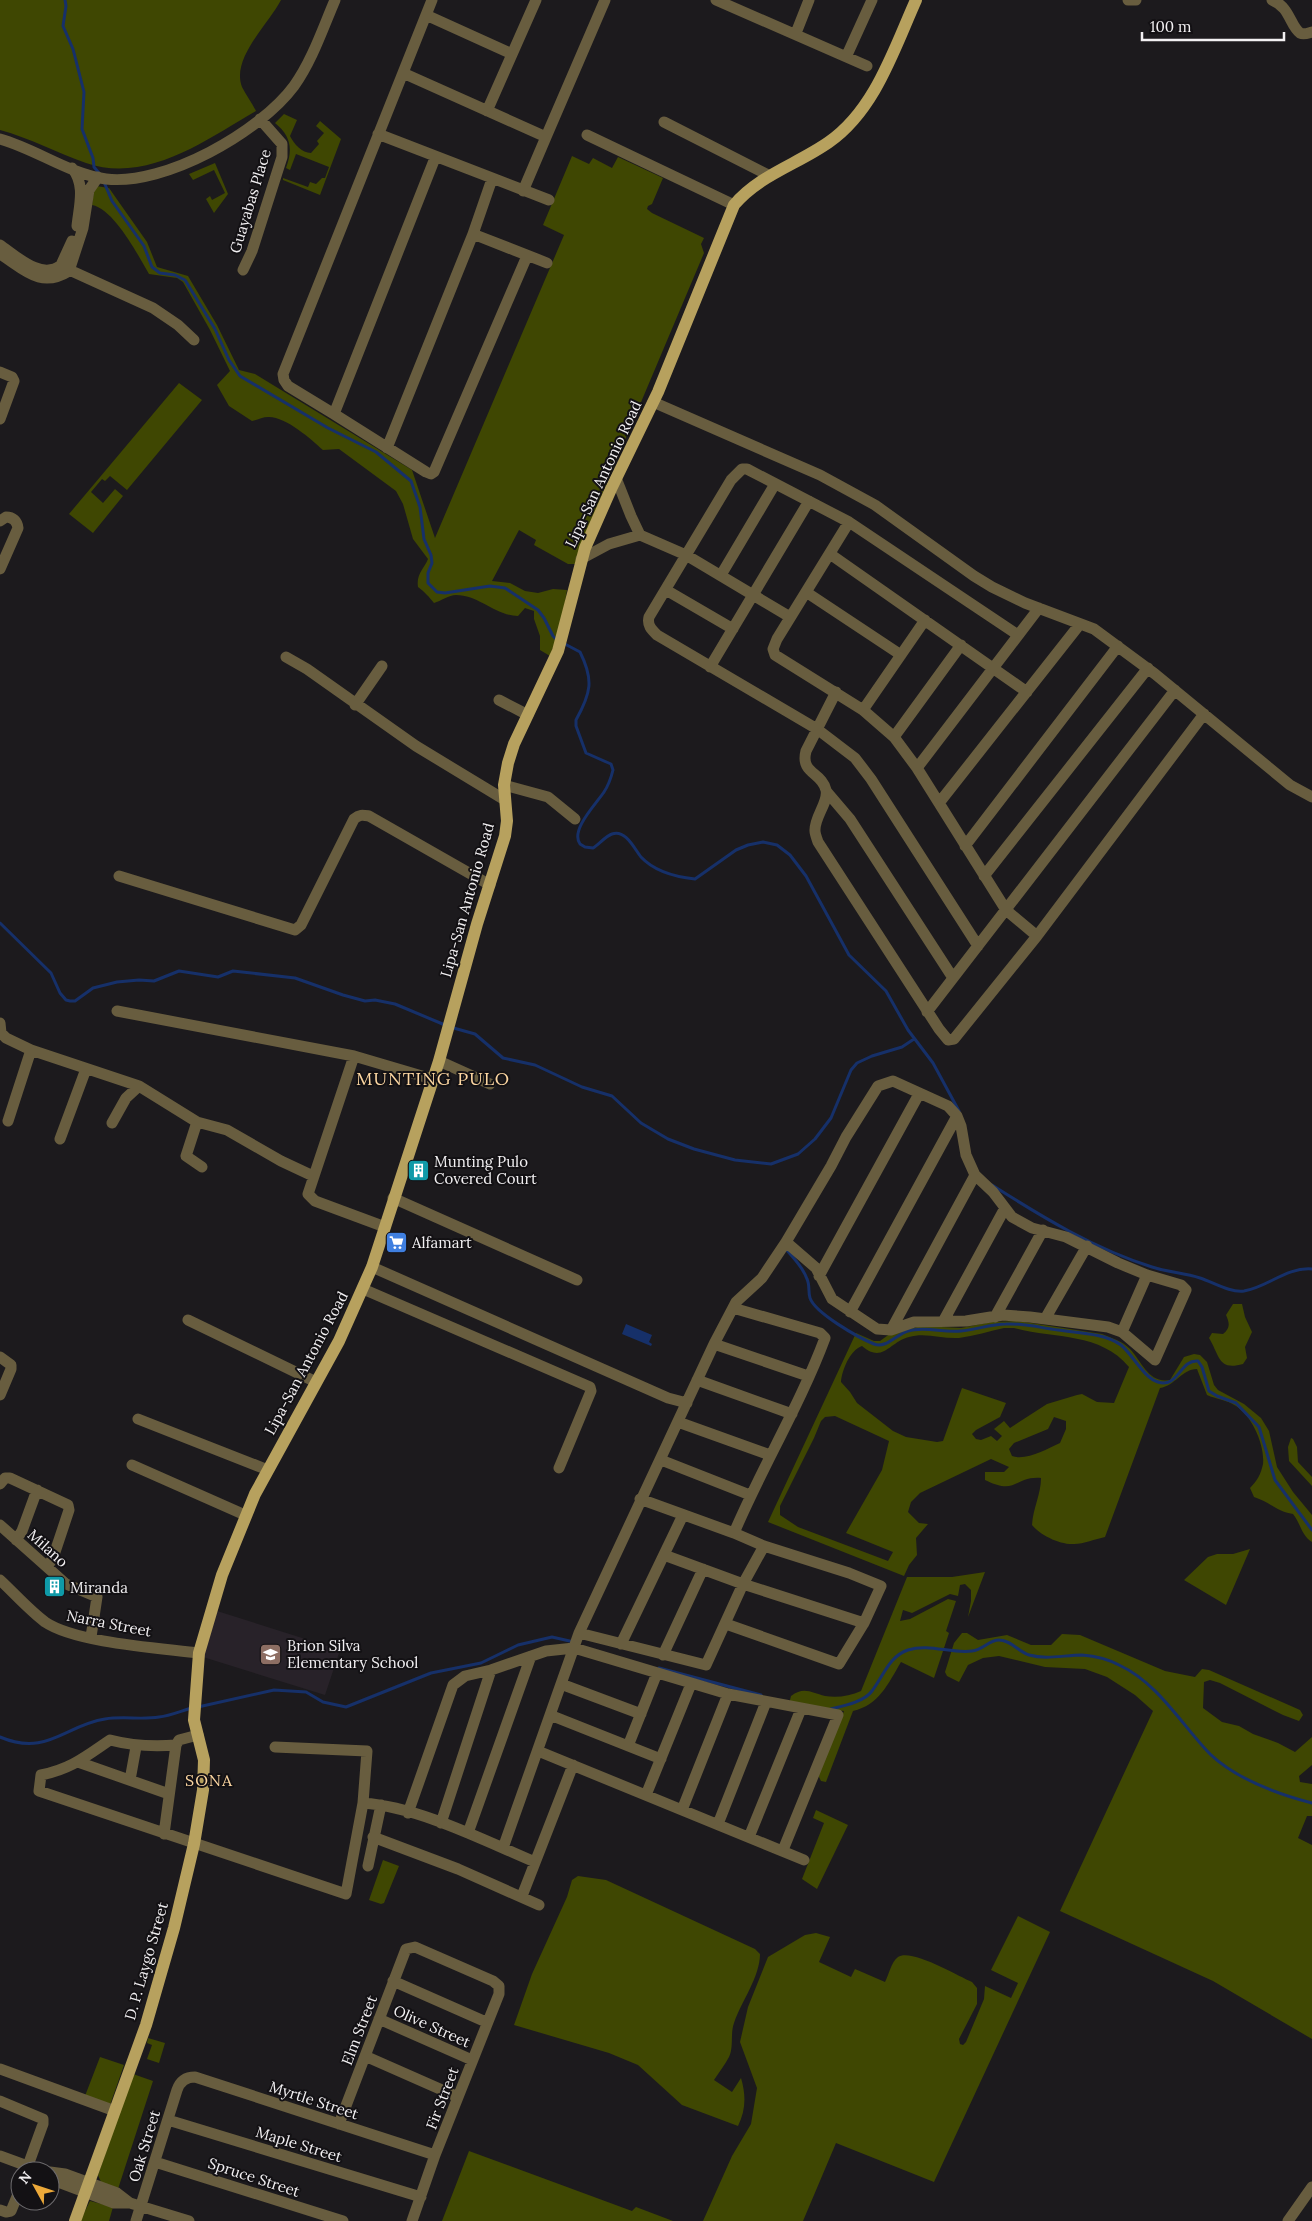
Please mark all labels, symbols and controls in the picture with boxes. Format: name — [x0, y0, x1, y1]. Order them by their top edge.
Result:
scale bar — [1142, 10, 1284, 42]
text: 100 m — [1150, 17, 1191, 36]
street label: Guayabas Place — [225, 147, 275, 255]
street label: Lipa-San Antonio Road — [561, 398, 645, 550]
street label: Lipa-San Antonio Road — [436, 821, 498, 979]
district label: MUNTING PULO — [356, 1067, 510, 1090]
place label: Munting Pulo Covered Court — [434, 1152, 537, 1188]
building icon: Munting Pulo Covered Court — [406, 1158, 430, 1182]
supermarket icon: Alfamart — [384, 1230, 408, 1254]
place label: Alfamart — [411, 1233, 472, 1252]
street label: Lipa-San Antonio Road — [260, 1288, 352, 1438]
street label: Milano — [24, 1525, 72, 1571]
building icon: Miranda — [42, 1575, 66, 1599]
place label: Miranda — [70, 1578, 128, 1597]
street label: Narra Street — [65, 1605, 153, 1641]
place label: Brion Silva Elementary School — [287, 1636, 418, 1672]
school or university icon: Brion Silva Elementary School — [259, 1642, 283, 1666]
district label: SONA — [185, 1770, 233, 1790]
street label: D. P. Laygo Street — [120, 1900, 172, 2022]
street label: Elm Street — [337, 1992, 381, 2068]
street label: Olive Street — [391, 2001, 474, 2051]
street label: Fir Street — [421, 2064, 463, 2132]
street label: Myrtle Street — [267, 2077, 361, 2123]
street label: Oak Street — [124, 2108, 164, 2184]
street label: Maple Street — [254, 2122, 345, 2166]
street label: Spruce Street — [206, 2153, 302, 2201]
north arrow — [10, 2161, 60, 2211]
text: N — [15, 2168, 36, 2188]

